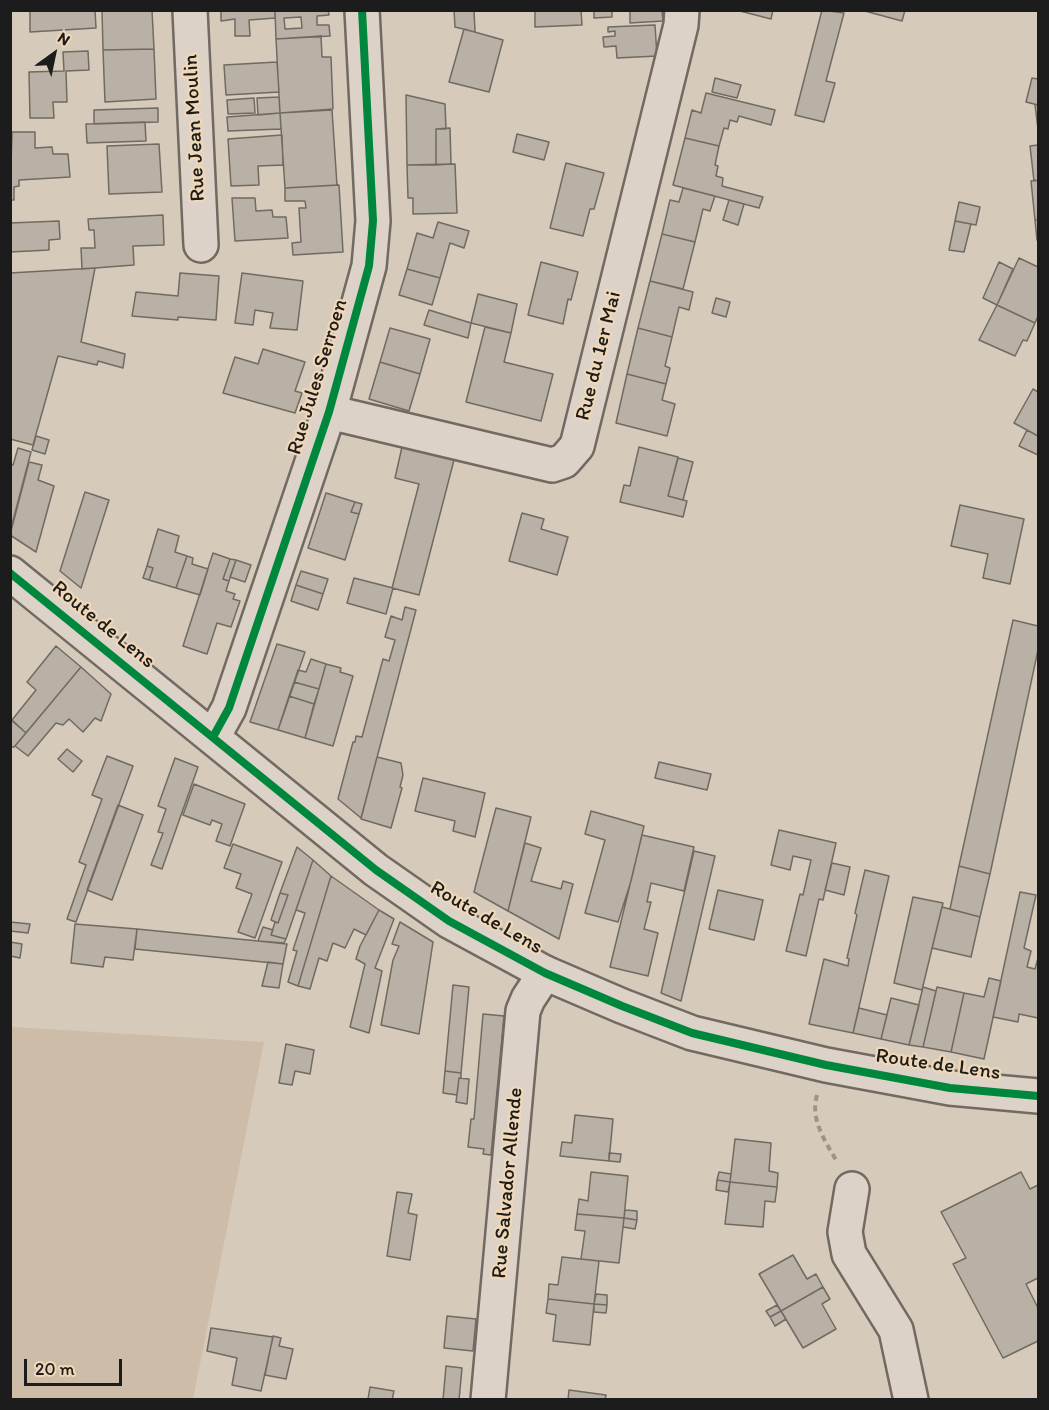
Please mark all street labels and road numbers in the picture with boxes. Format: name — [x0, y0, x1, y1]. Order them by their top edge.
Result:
street label: Rue Jean Moulin — [179, 54, 211, 202]
street label: Rue du 1er Mai — [571, 289, 627, 423]
street label: Rue Jules Serroen — [282, 296, 354, 458]
street label: Route de Lens — [46, 576, 160, 674]
street label: Route de Lens — [425, 876, 547, 960]
street label: Route de Lens — [874, 1044, 1002, 1086]
street label: Rue Salvador Allende — [487, 1086, 529, 1280]

